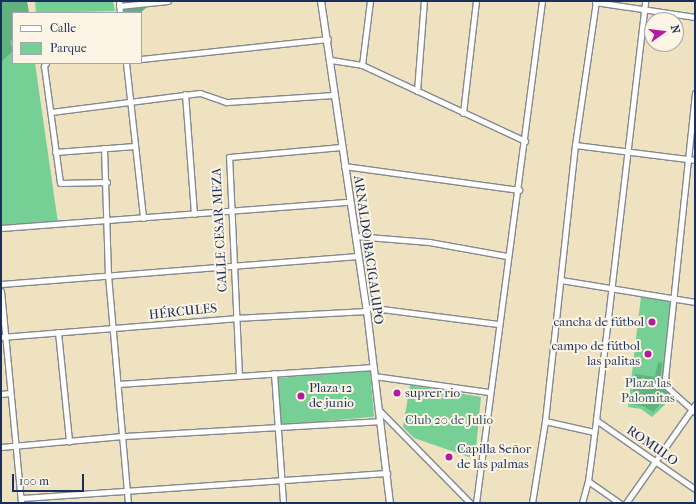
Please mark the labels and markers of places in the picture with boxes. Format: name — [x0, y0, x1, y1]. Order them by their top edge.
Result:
place label: cancha de fútbol — [553, 314, 644, 330]
marker: cancha de fútbol — [647, 317, 657, 327]
place label: campo de fútbol las palitas — [551, 339, 640, 370]
marker: campo de fútbol las palitas — [643, 349, 653, 359]
place label: Plaza 12 de junio — [309, 381, 354, 412]
place label: suprer rio — [405, 385, 460, 401]
marker: suprer rio — [392, 388, 402, 398]
marker: Plaza 12 de junio — [296, 391, 306, 401]
place label: Capilla Señor de las palmas — [457, 442, 531, 473]
marker: Capilla Señor de las palmas — [444, 452, 454, 462]

